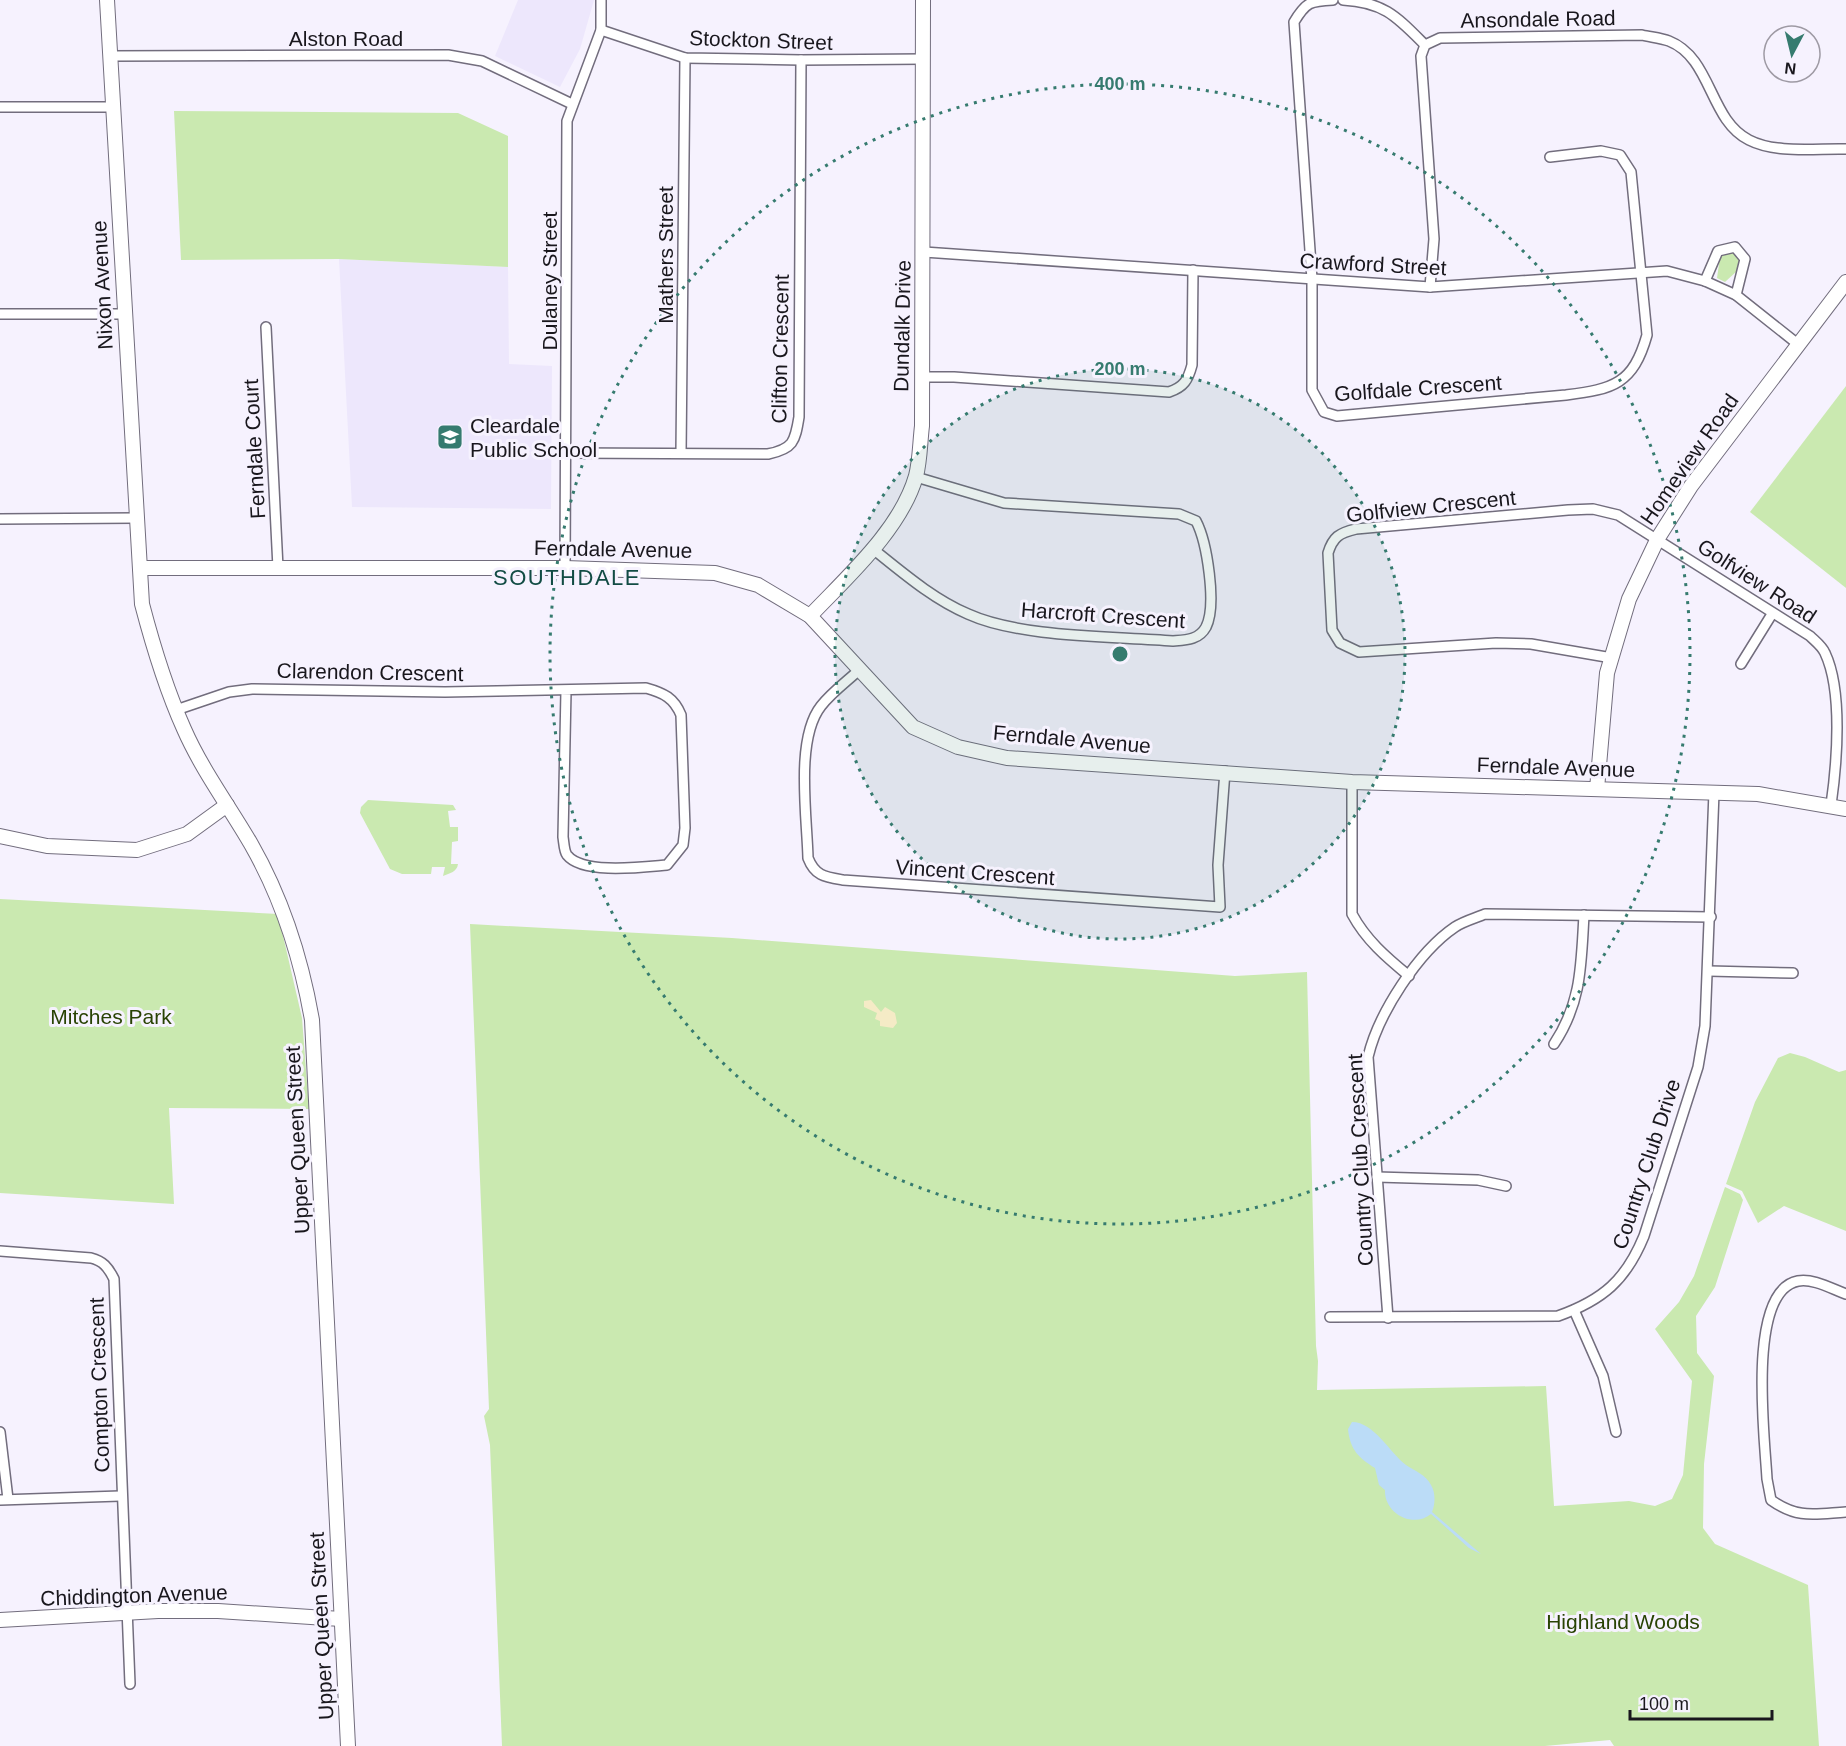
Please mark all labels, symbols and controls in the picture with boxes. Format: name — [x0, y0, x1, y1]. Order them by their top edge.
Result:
street label: Ansondale Road — [1460, 6, 1616, 32]
north arrow — [1762, 24, 1822, 84]
street label: Stockton Street — [689, 26, 833, 54]
street label: Alston Road — [289, 27, 403, 50]
text: N — [1783, 59, 1797, 78]
text: 400 m — [1094, 74, 1146, 94]
street label: Mathers Street — [654, 186, 677, 324]
street label: Dulaney Street — [538, 211, 561, 350]
street label: Nixon Avenue — [87, 220, 117, 350]
street label: Crawford Street — [1299, 249, 1447, 279]
street label: Dundalk Drive — [889, 260, 915, 392]
street label: Clifton Crescent — [767, 274, 793, 424]
text: 200 m — [1094, 359, 1146, 379]
street label: Golfdale Crescent — [1333, 371, 1503, 405]
street label: Ferndale Court — [239, 378, 269, 520]
street label: Homeview Road — [1635, 389, 1743, 529]
place label: Cleardale Public School — [470, 414, 597, 461]
school or university icon: Cleardale Public School — [435, 422, 465, 452]
street label: Golfview Crescent — [1345, 486, 1517, 526]
street label: Golfview Road — [1693, 534, 1821, 628]
street label: Ferndale Avenue — [534, 536, 692, 562]
district label: SOUTHDALE — [493, 565, 641, 590]
street label: Harcroft Crescent — [1020, 598, 1186, 632]
centre of rings — [1110, 644, 1130, 664]
street label: Clarendon Crescent — [276, 659, 464, 685]
street label: Ferndale Avenue — [992, 721, 1152, 757]
street label: Ferndale Avenue — [1476, 753, 1636, 781]
street label: Vincent Crescent — [895, 855, 1056, 889]
park label: Mitches Park — [50, 1005, 172, 1028]
street label: Upper Queen Street — [281, 1045, 313, 1234]
street label: Country Club Crescent — [1343, 1053, 1377, 1267]
street label: Country Club Drive — [1608, 1076, 1684, 1252]
street label: Compton Crescent — [84, 1297, 114, 1473]
street label: Upper Queen Street — [305, 1531, 337, 1720]
street label: Chiddington Avenue — [40, 1580, 228, 1610]
park label: Highland Woods — [1546, 1610, 1700, 1633]
scale bar — [1630, 1683, 1772, 1721]
text: 100 m — [1639, 1694, 1689, 1714]

